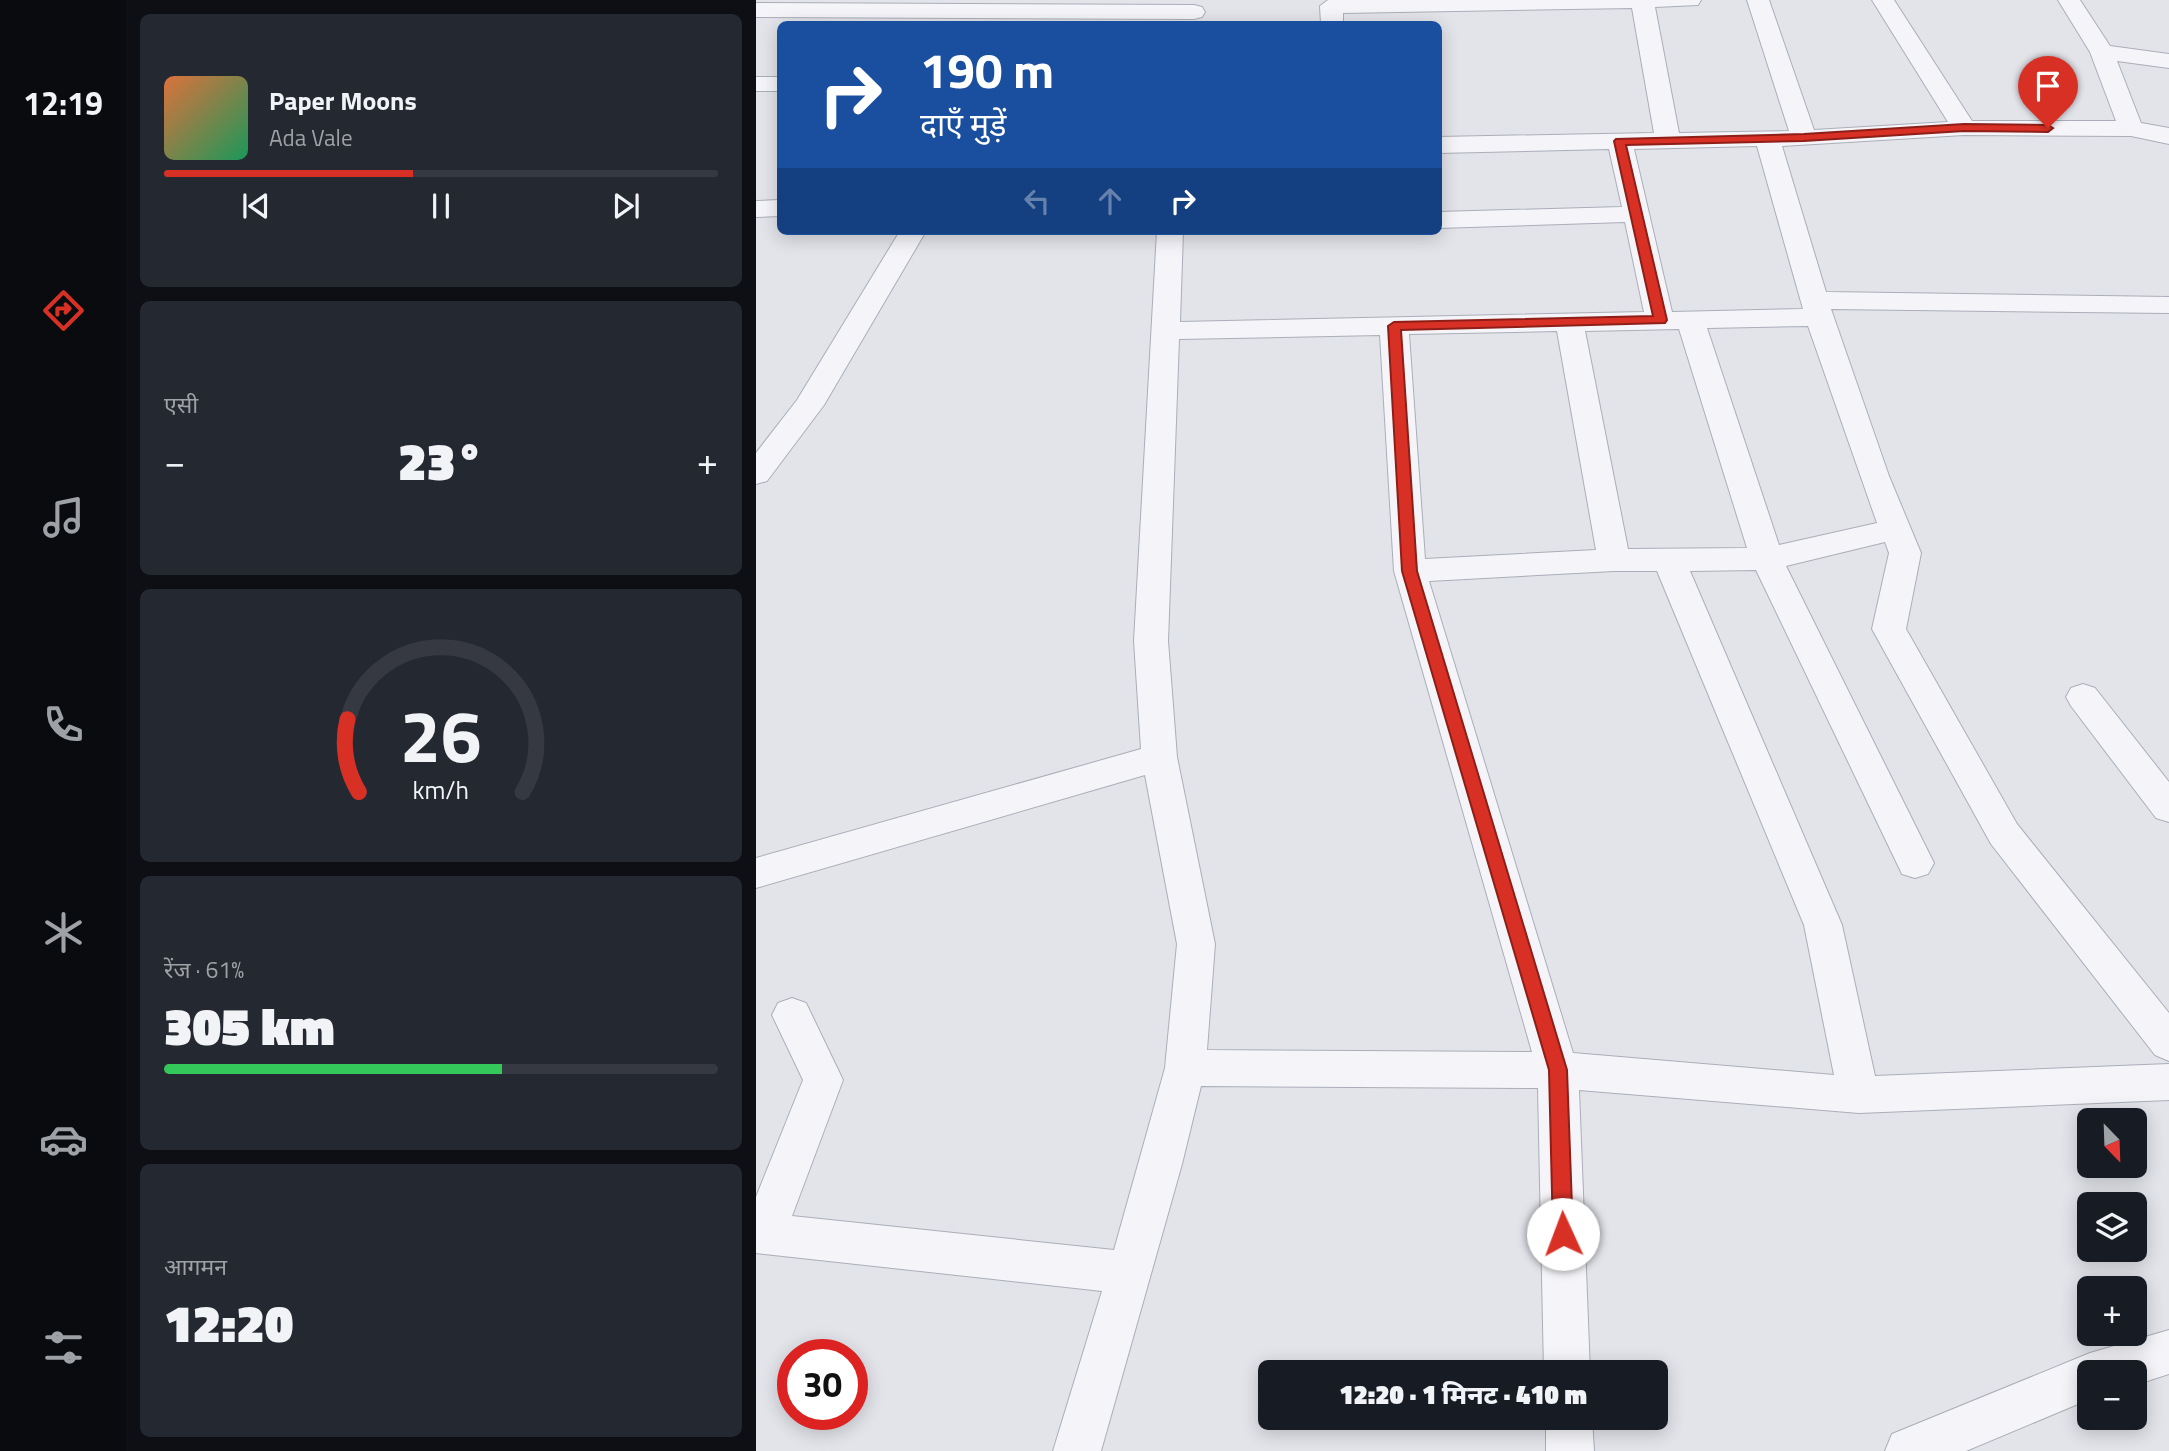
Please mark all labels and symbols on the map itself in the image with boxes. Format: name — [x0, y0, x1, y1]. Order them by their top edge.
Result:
pin — [2018, 56, 2078, 128]
north arrow — [2077, 1108, 2147, 1178]
position arrow — [1526, 1197, 1600, 1271]
speed limit sign: 30 — [777, 1339, 868, 1430]

